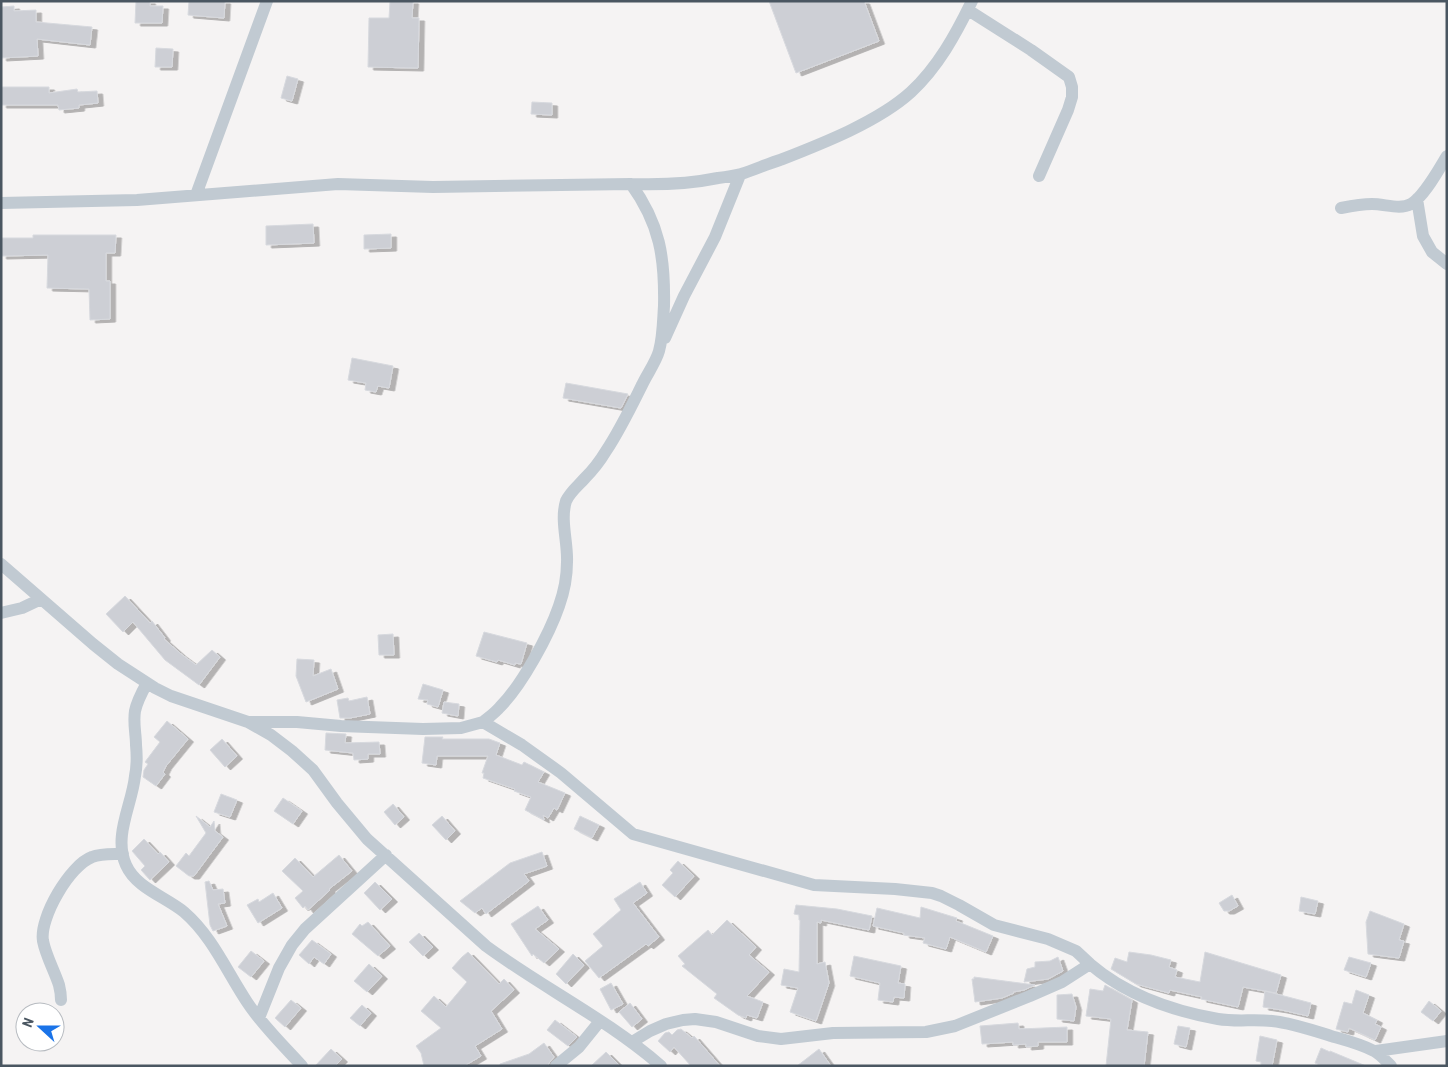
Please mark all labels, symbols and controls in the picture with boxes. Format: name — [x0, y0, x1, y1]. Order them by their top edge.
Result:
north arrow — [15, 1002, 65, 1052]
text: N — [19, 1015, 37, 1029]

